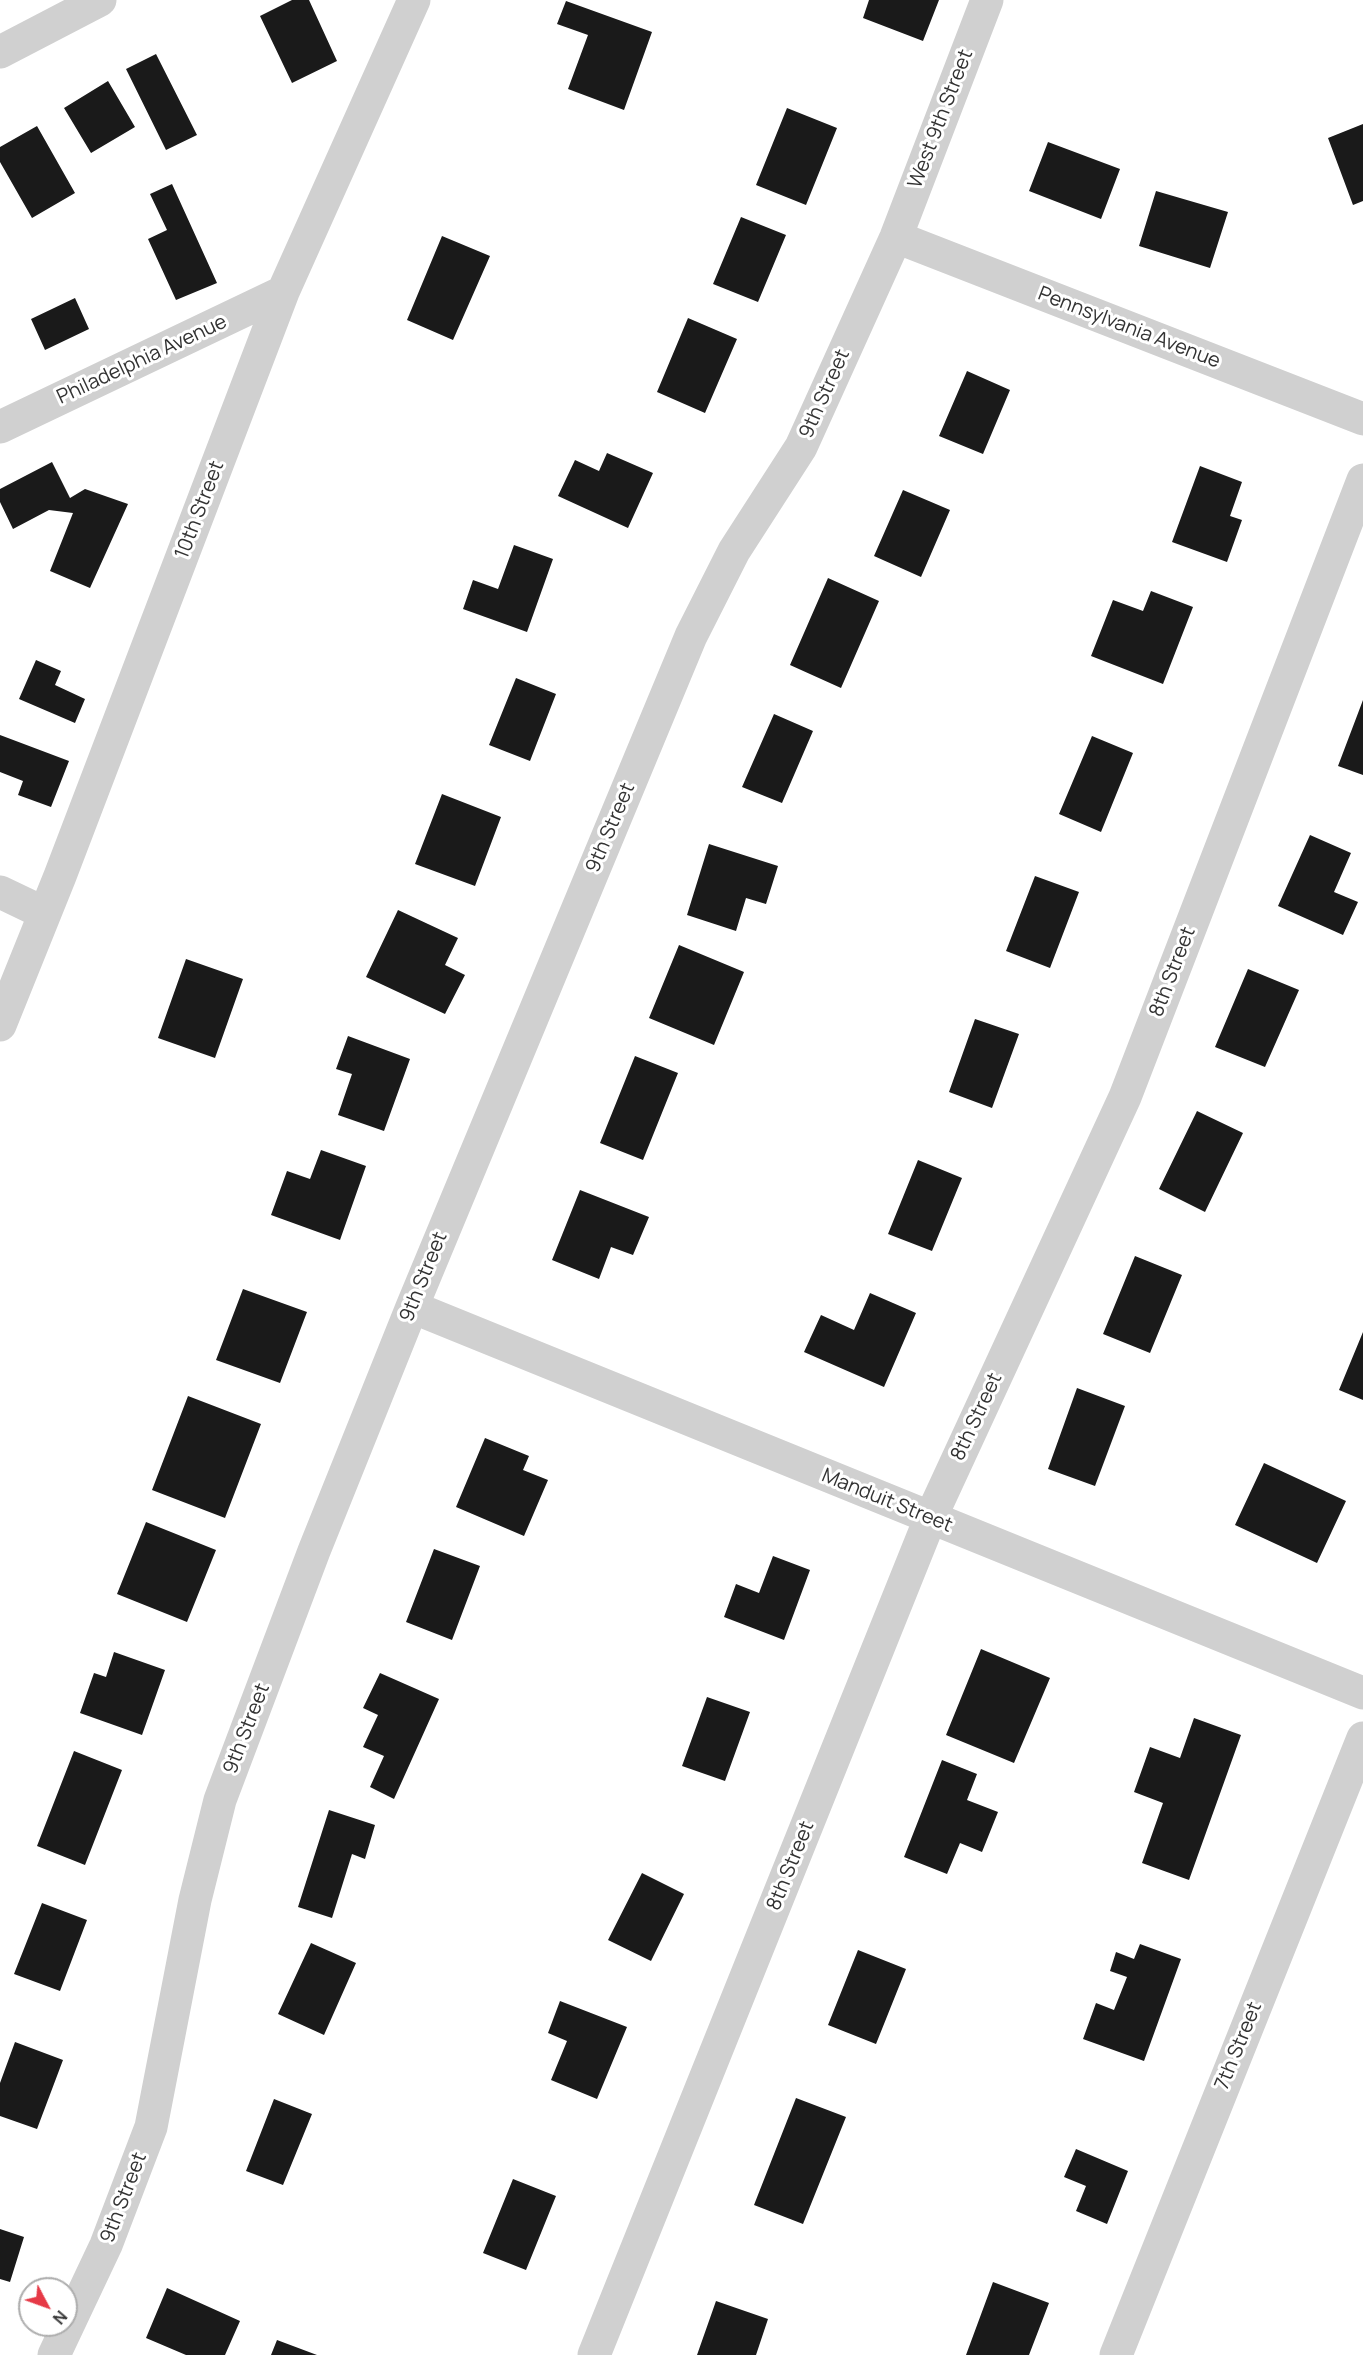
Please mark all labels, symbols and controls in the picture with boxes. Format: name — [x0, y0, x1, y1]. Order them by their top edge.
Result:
street label: West 9th Street — [904, 46, 978, 192]
street label: Pennsylvania Avenue — [1034, 282, 1224, 374]
street label: Philadelphia Avenue — [53, 310, 231, 410]
street label: 9th Street — [795, 346, 855, 442]
street label: 10th Street — [170, 458, 230, 562]
street label: 9th Street — [581, 780, 641, 876]
street label: 8th Street — [1145, 924, 1201, 1020]
street label: 9th Street — [395, 1228, 453, 1326]
street label: 8th Street — [946, 1369, 1008, 1465]
street label: Manduit Street — [818, 1464, 956, 1538]
street label: 9th Street — [219, 1680, 275, 1778]
street label: 8th Street — [762, 1818, 820, 1914]
street label: 7th Street — [1211, 1999, 1267, 2093]
street label: 9th Street — [96, 2149, 152, 2247]
north arrow — [18, 2277, 78, 2337]
text: N — [48, 2306, 72, 2329]

